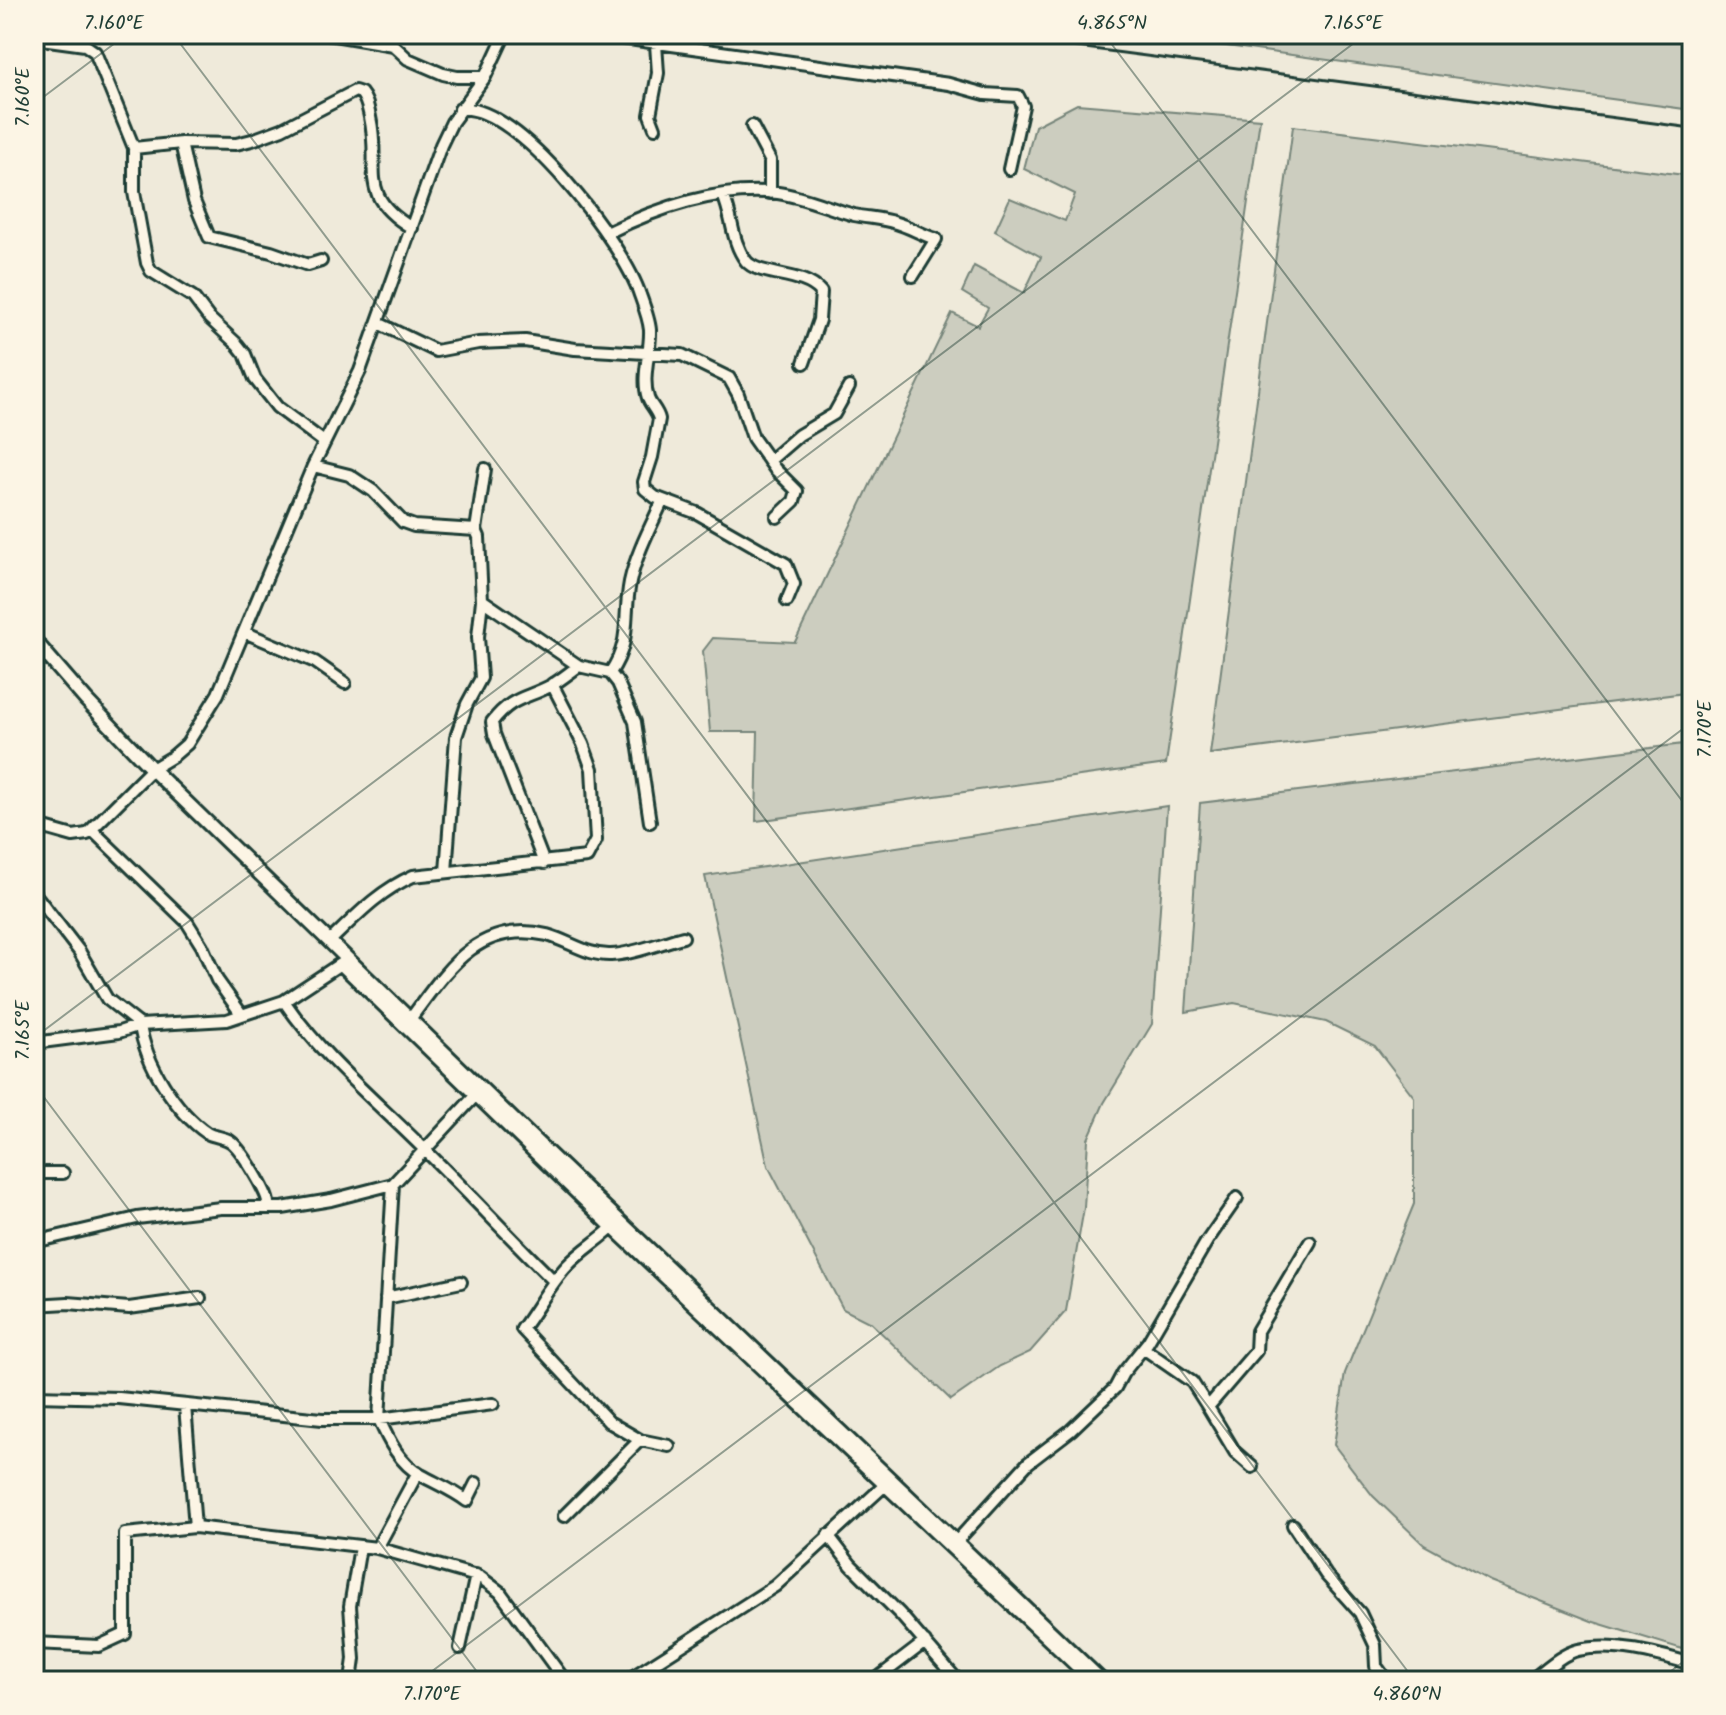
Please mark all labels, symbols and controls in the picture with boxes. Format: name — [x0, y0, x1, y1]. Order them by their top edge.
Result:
text: 7.160°E — [84, 8, 145, 40]
text: 4.865°N — [1077, 8, 1147, 40]
text: 7.165°E — [1323, 8, 1385, 40]
text: 7.160°E — [8, 66, 40, 127]
text: 7.170°E — [1690, 699, 1722, 758]
text: 7.165°E — [8, 998, 40, 1060]
text: 7.170°E — [403, 1679, 462, 1711]
text: 4.860°N — [1372, 1679, 1442, 1711]

